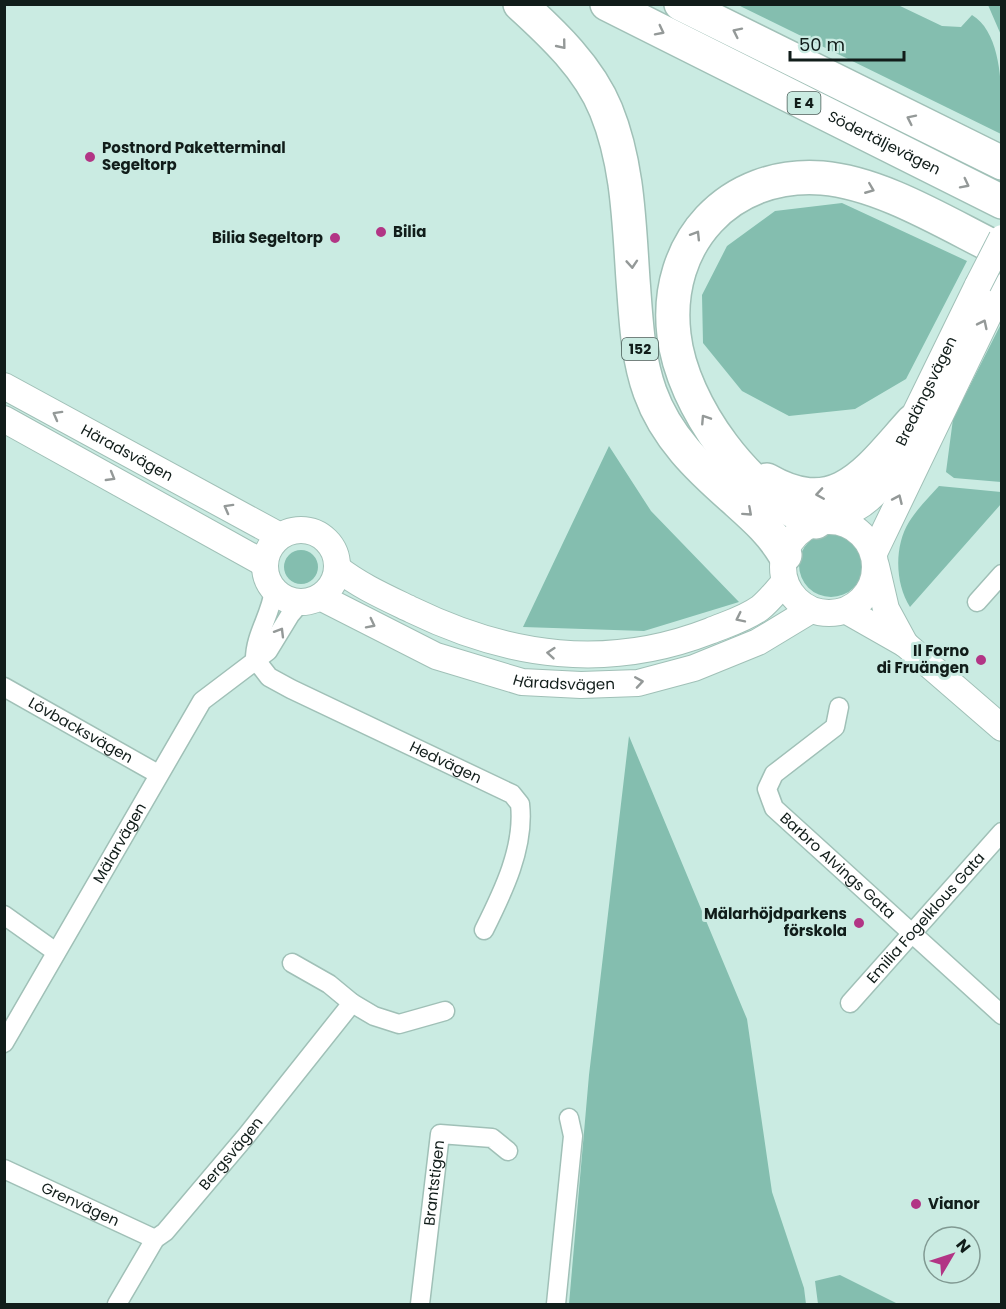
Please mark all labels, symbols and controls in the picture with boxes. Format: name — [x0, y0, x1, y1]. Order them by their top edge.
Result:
one-way arrow — [653, 23, 664, 35]
scale bar — [790, 24, 904, 62]
one-way arrow — [732, 28, 743, 39]
text: 50 m — [799, 32, 845, 57]
one-way arrow — [555, 38, 566, 49]
road number: E 4 — [788, 92, 820, 114]
street label: Södertäljevägen — [824, 105, 944, 180]
one-way arrow — [907, 114, 918, 126]
place label: Postnord Paketterminal Segeltorp — [102, 137, 286, 175]
marker: Postnord Paketterminal Segeltorp — [83, 150, 97, 164]
one-way arrow — [959, 177, 970, 188]
one-way arrow — [864, 182, 875, 194]
place label: Bilia — [393, 221, 426, 242]
marker: Bilia — [374, 225, 388, 239]
place label: Bilia Segeltorp — [212, 227, 323, 248]
marker: Bilia Segeltorp — [328, 231, 342, 245]
one-way arrow — [689, 231, 701, 241]
one-way arrow — [625, 260, 638, 269]
one-way arrow — [976, 319, 988, 330]
street label: Bredängsvägen — [890, 333, 961, 449]
road number: 152 — [622, 338, 658, 360]
one-way arrow — [53, 411, 64, 422]
one-way arrow — [701, 415, 713, 425]
street label: Häradsvägen — [77, 419, 177, 486]
one-way arrow — [105, 470, 115, 481]
one-way arrow — [816, 487, 825, 499]
one-way arrow — [891, 495, 903, 506]
one-way arrow — [224, 504, 235, 515]
one-way arrow — [741, 505, 752, 516]
one-way arrow — [736, 611, 747, 623]
one-way arrow — [365, 617, 376, 629]
one-way arrow — [272, 628, 284, 638]
place label: Il Forno di Fruängen — [877, 640, 969, 678]
one-way arrow — [547, 647, 556, 660]
marker: Il Forno di Fruängen — [974, 653, 988, 667]
street label: Häradsvägen — [511, 669, 615, 695]
one-way arrow — [634, 676, 644, 689]
street label: Lövbacksvägen — [25, 692, 137, 768]
street label: Hedvägen — [406, 736, 485, 788]
street label: Mälarvägen — [88, 799, 151, 887]
street label: Barbro Alvings Gata — [776, 807, 900, 923]
street label: Emilia Fogelklous Gata — [861, 847, 989, 987]
place label: Mälarhöjdparkens förskola — [704, 903, 847, 941]
marker: Mälarhöjdparkens förskola — [852, 916, 866, 930]
street label: Bergsvägen — [194, 1112, 267, 1194]
street label: Brantstigen — [418, 1139, 449, 1227]
street label: Grenvägen — [38, 1177, 123, 1231]
place label: Vianor — [928, 1193, 980, 1214]
marker: Vianor — [909, 1197, 923, 1211]
north arrow — [922, 1225, 982, 1285]
text: N — [951, 1234, 976, 1258]

